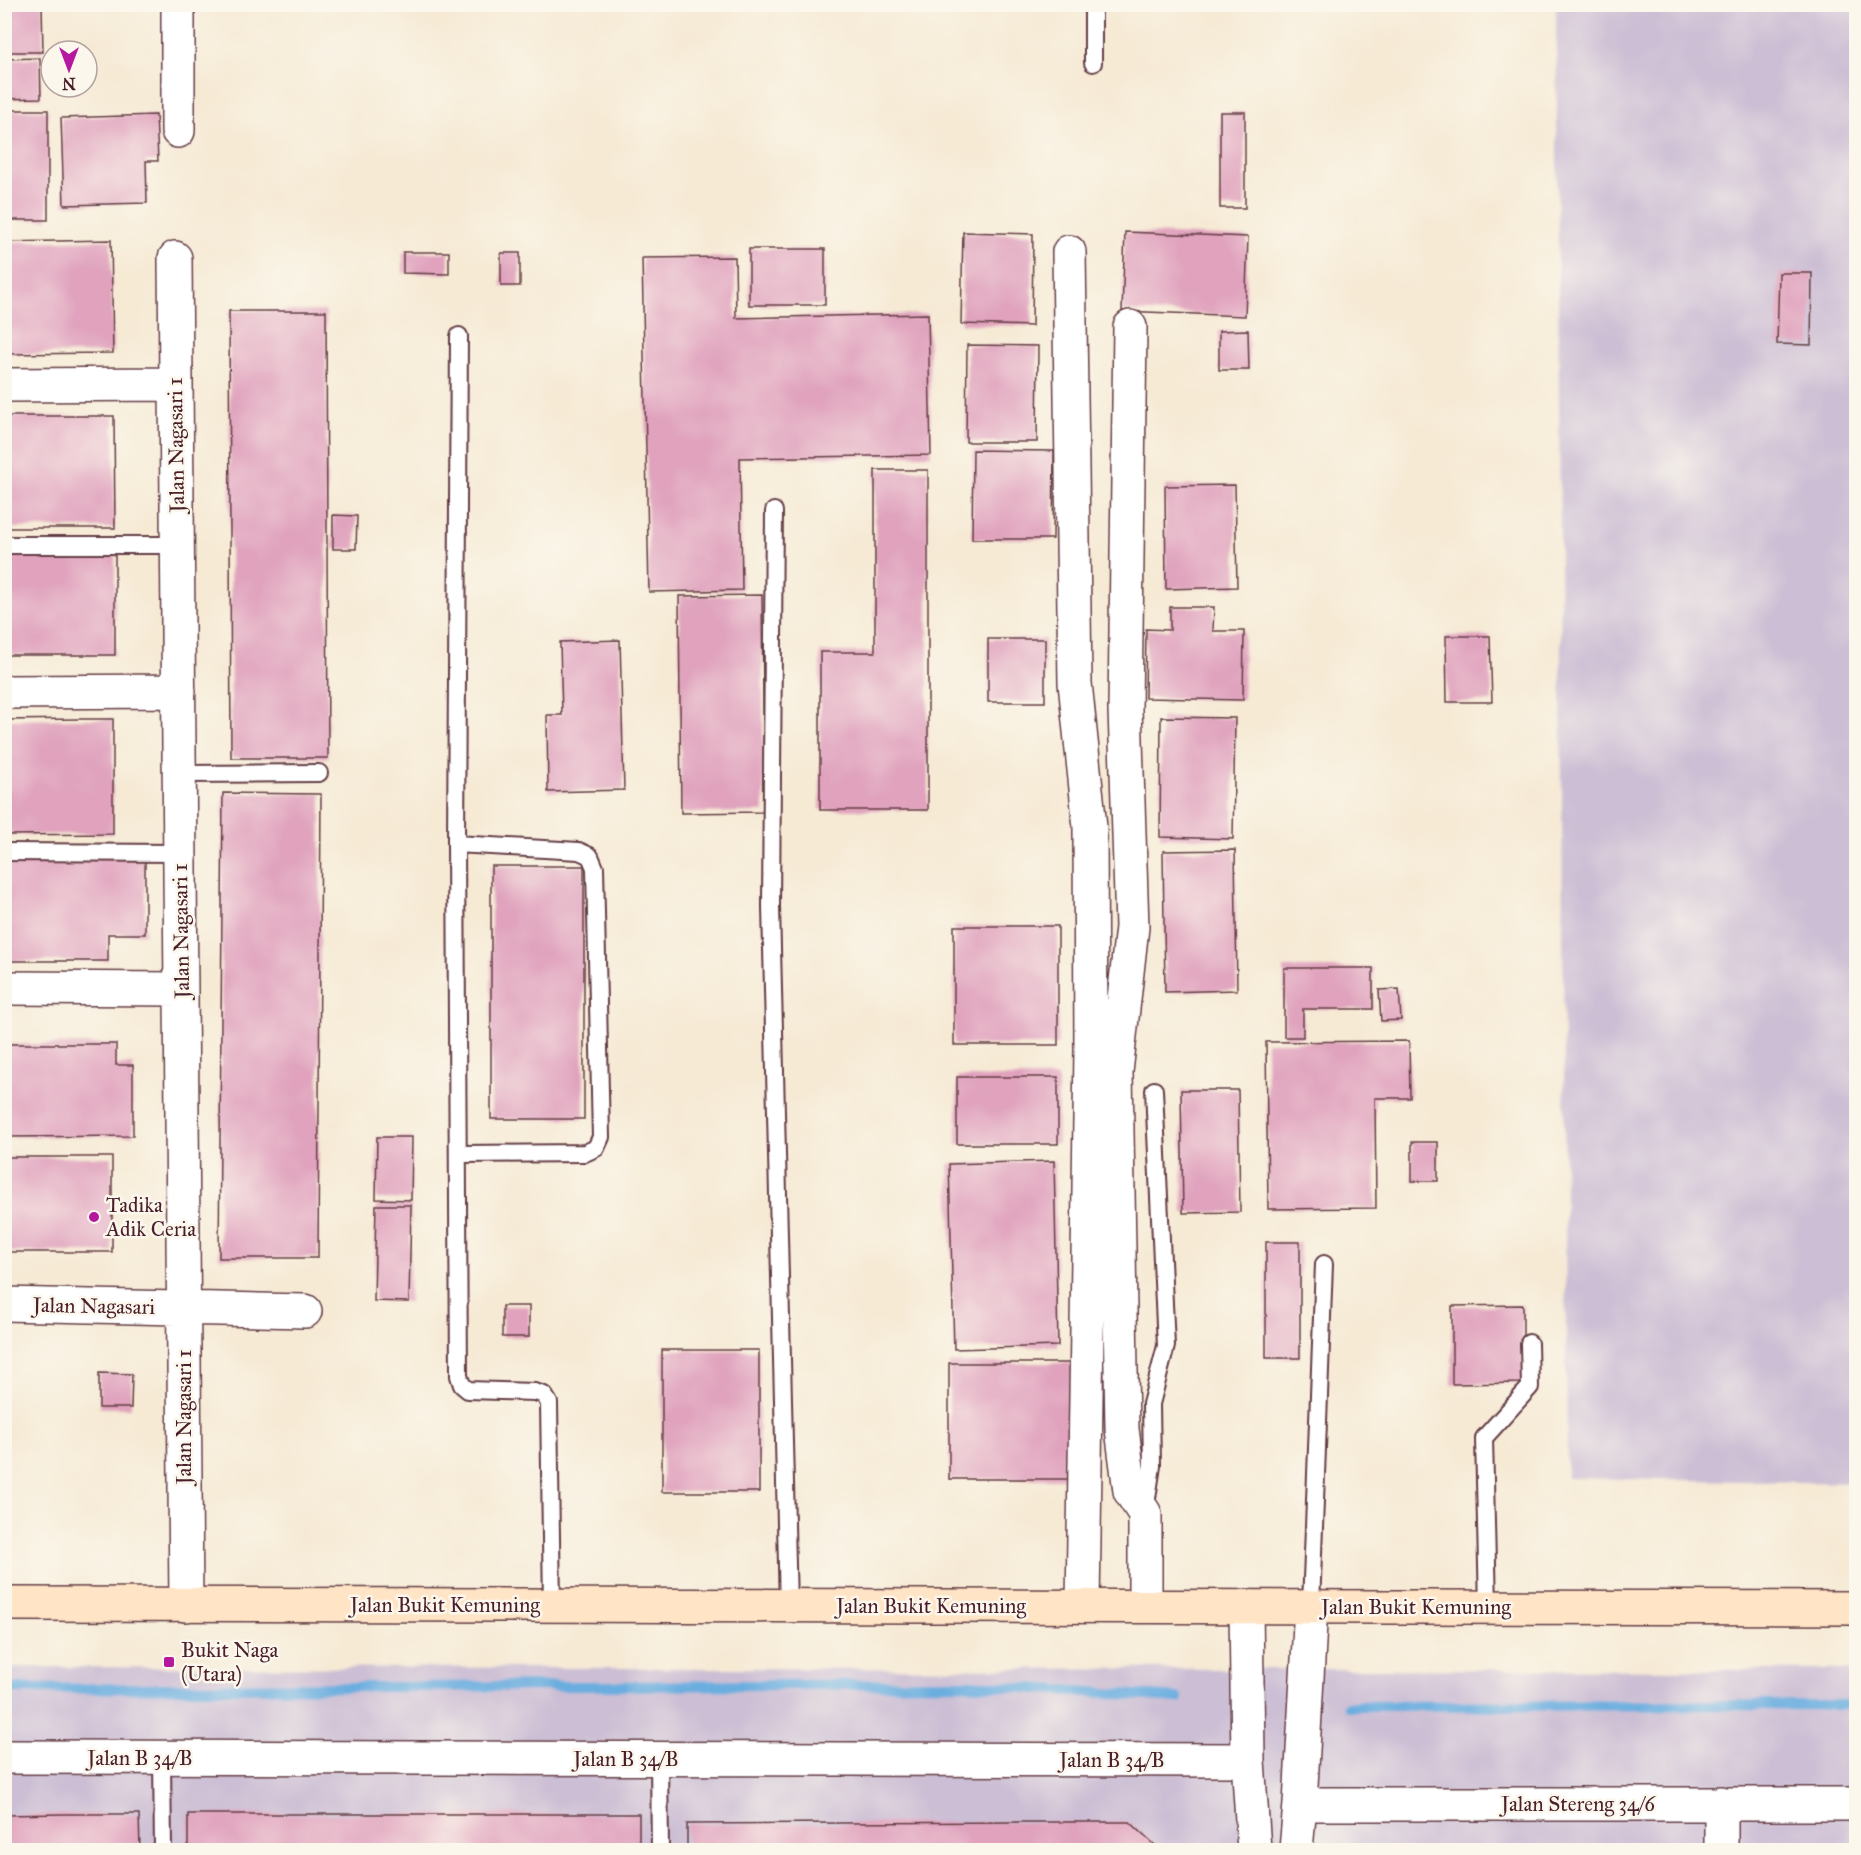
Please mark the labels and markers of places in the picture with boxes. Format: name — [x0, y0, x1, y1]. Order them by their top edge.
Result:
place label: Tadika Adik Ceria — [105, 1192, 196, 1242]
marker: Tadika Adik Ceria — [87, 1210, 101, 1224]
place label: Bukit Naga (Utara) — [181, 1637, 278, 1687]
marker: Bukit Naga (Utara) — [162, 1655, 176, 1669]

